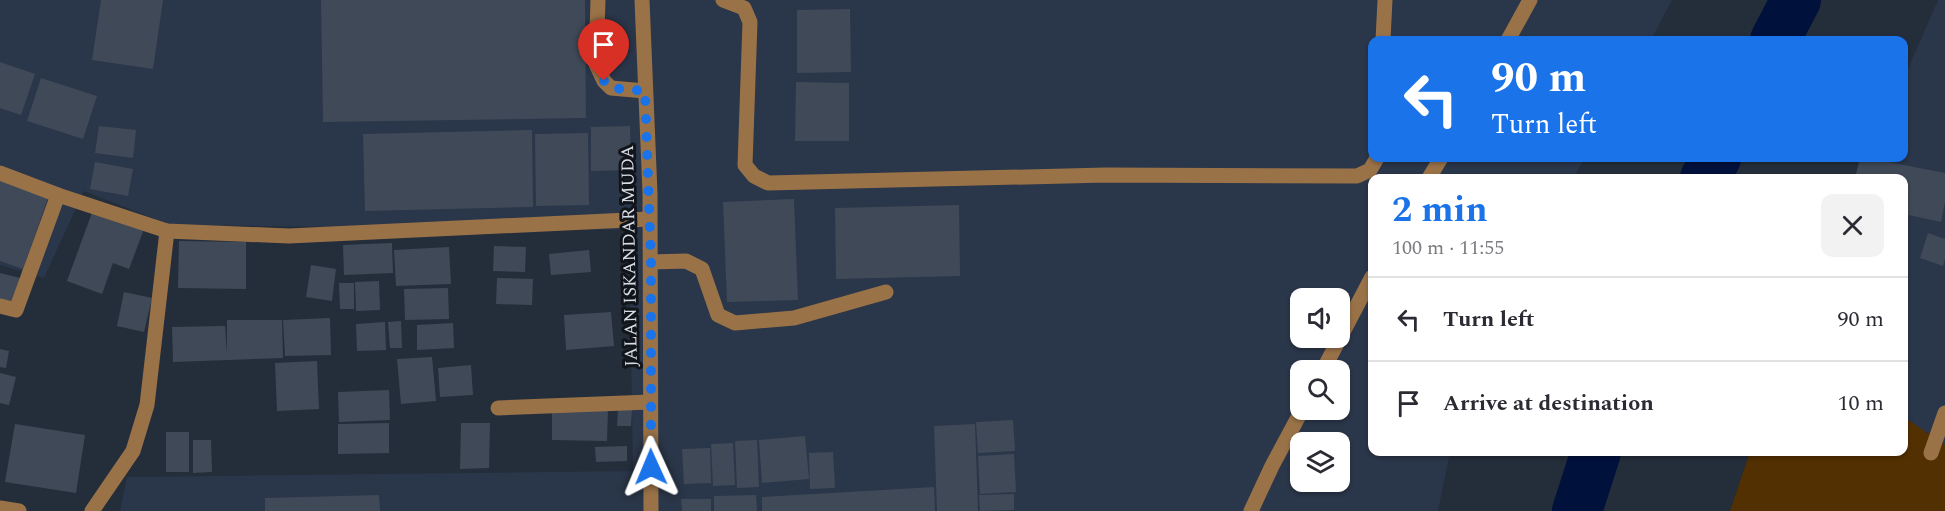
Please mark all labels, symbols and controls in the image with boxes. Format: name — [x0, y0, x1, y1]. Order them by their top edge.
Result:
pin — [578, 19, 629, 81]
icon: arrive — [587, 28, 620, 61]
text: 90 m — [1491, 47, 1586, 110]
icon: left — [1392, 60, 1470, 138]
text: Turn left — [1491, 104, 1597, 146]
street label: JALAN ISKANDAR MUDA — [614, 145, 645, 367]
text: 2 min — [1392, 183, 1488, 238]
button: close — [1821, 194, 1884, 257]
text: 100 m · 11:55 — [1392, 233, 1504, 263]
map controls — [1290, 288, 1350, 492]
button: sound — [1290, 288, 1350, 348]
icon: left — [1392, 303, 1425, 336]
text: Turn left — [1443, 303, 1535, 336]
text: 90 m — [1838, 303, 1884, 336]
button: search — [1290, 360, 1350, 420]
icon: arrive — [1392, 387, 1425, 420]
text: Arrive at destination — [1443, 387, 1654, 420]
text: 10 m — [1838, 387, 1884, 420]
button: layers — [1290, 432, 1350, 492]
position arrow — [619, 435, 683, 499]

